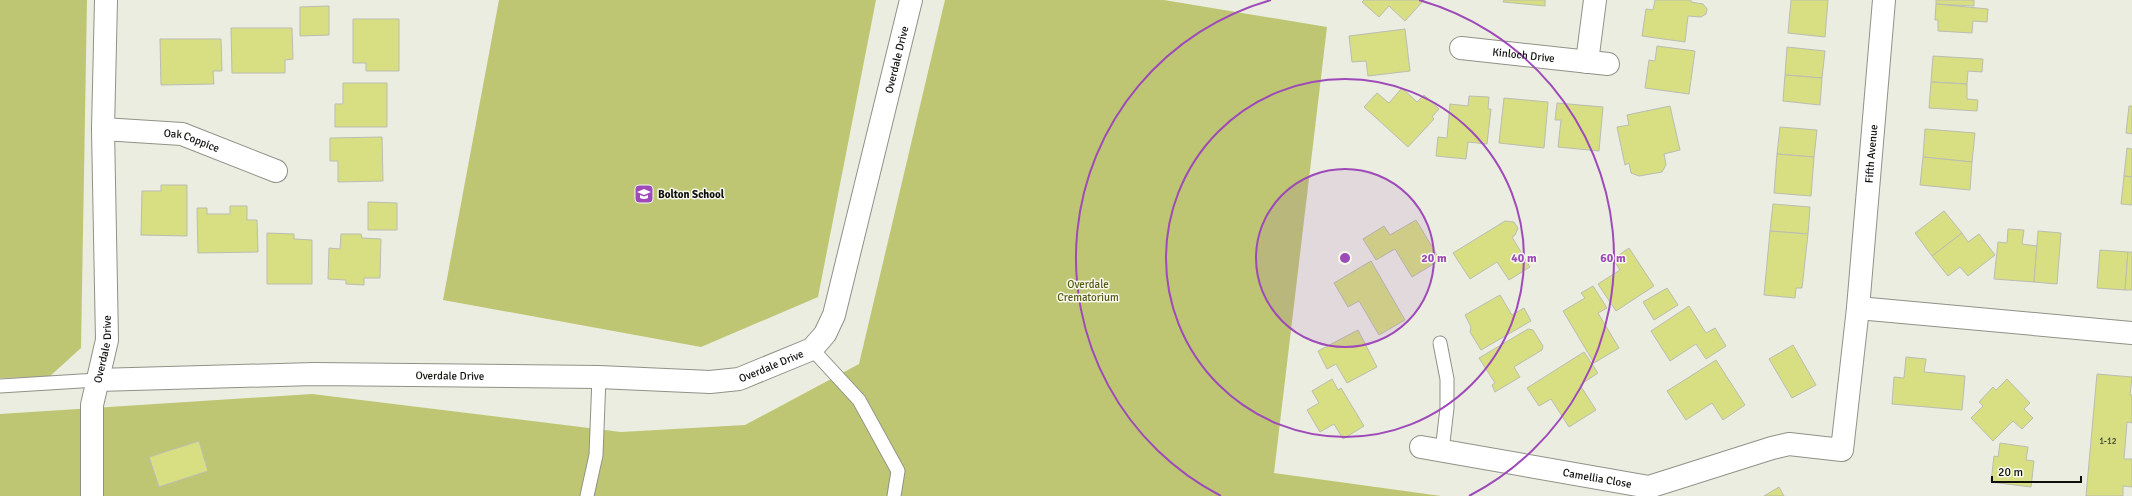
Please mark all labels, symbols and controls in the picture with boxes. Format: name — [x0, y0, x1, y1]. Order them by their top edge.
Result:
street label: Overdale Drive — [882, 25, 911, 95]
street label: Kinloch Drive — [1492, 45, 1555, 65]
street label: Fifth Avenue — [1863, 124, 1880, 184]
street label: Oak Coppice — [163, 127, 221, 155]
school or university icon: Bolton School — [633, 183, 655, 205]
place label: Bolton School — [658, 188, 725, 201]
centre of rings — [1338, 251, 1352, 265]
text: 20 m — [1421, 251, 1447, 266]
text: 40 m — [1511, 251, 1537, 266]
text: 60 m — [1600, 251, 1626, 266]
park label: Overdale Crematorium — [1057, 278, 1119, 304]
street label: Overdale Drive — [91, 315, 114, 385]
street label: Overdale Drive — [737, 347, 805, 385]
street label: Overdale Drive — [415, 369, 484, 383]
house number: 1-12 — [2099, 436, 2117, 447]
scale bar — [1992, 458, 2081, 484]
text: 20 m — [1998, 465, 2023, 480]
street label: Camellia Close — [1562, 466, 1633, 491]

